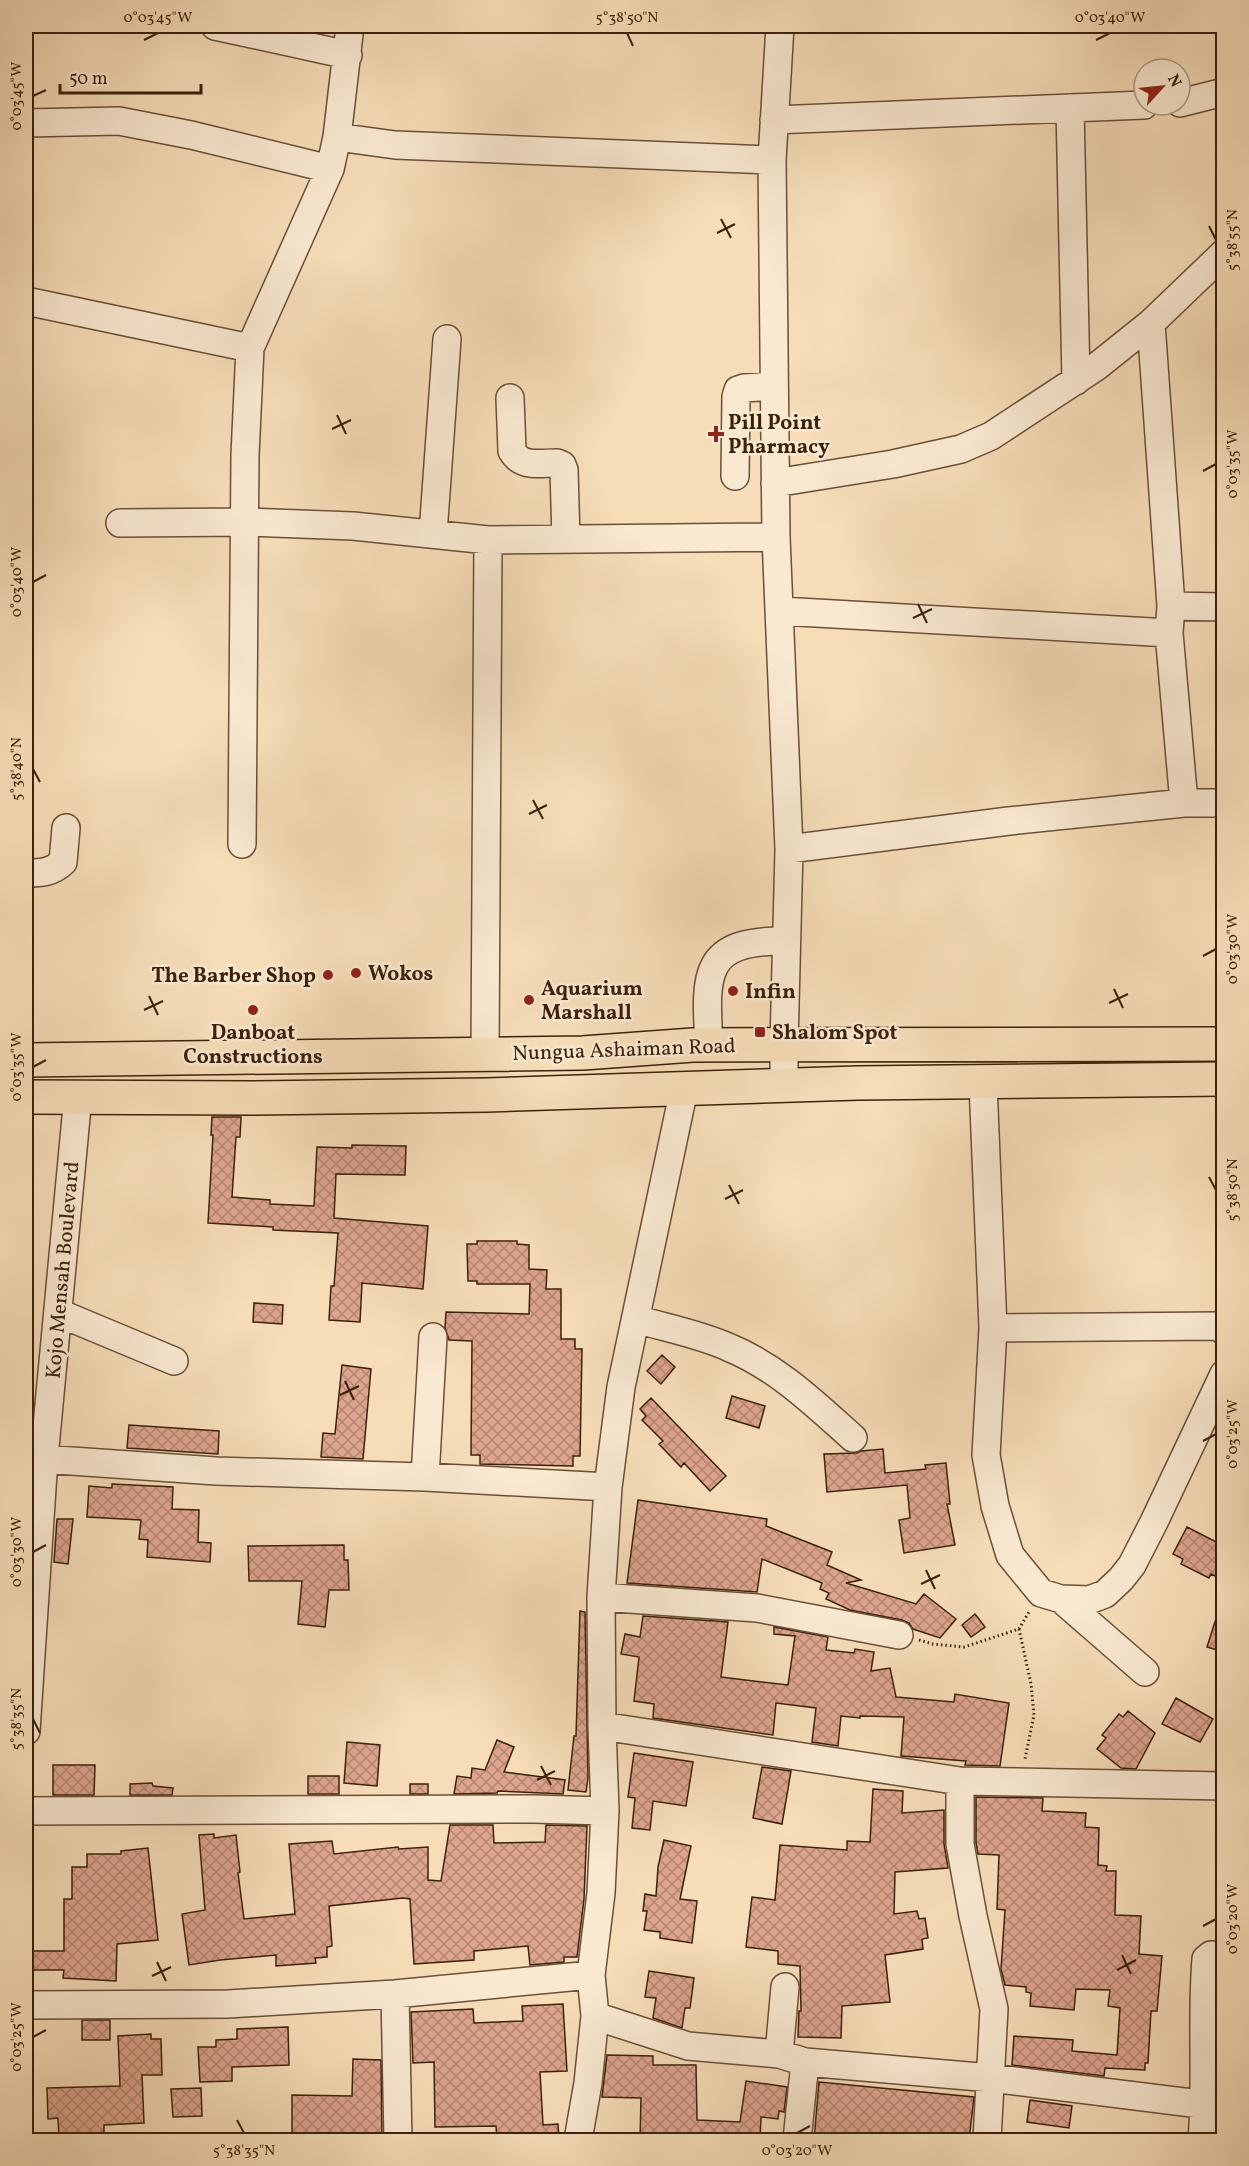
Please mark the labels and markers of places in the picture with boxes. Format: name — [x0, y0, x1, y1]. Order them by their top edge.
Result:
place label: Pill Point Pharmacy — [728, 409, 830, 462]
marker: Pill Point Pharmacy — [709, 427, 723, 441]
place label: Wokos — [368, 960, 433, 989]
place label: The Barber Shop — [151, 962, 316, 991]
marker: Wokos — [349, 966, 363, 980]
marker: The Barber Shop — [321, 968, 335, 982]
place label: Aquarium Marshall — [541, 975, 643, 1028]
place label: Infin — [745, 978, 796, 1007]
marker: Infin — [726, 984, 740, 998]
marker: Aquarium Marshall — [522, 993, 536, 1007]
marker: Danboat Constructions — [246, 1003, 260, 1017]
place label: Danboat Constructions — [183, 1019, 323, 1072]
place label: Shalom Spot — [772, 1019, 897, 1048]
marker: Shalom Spot — [753, 1025, 767, 1039]

